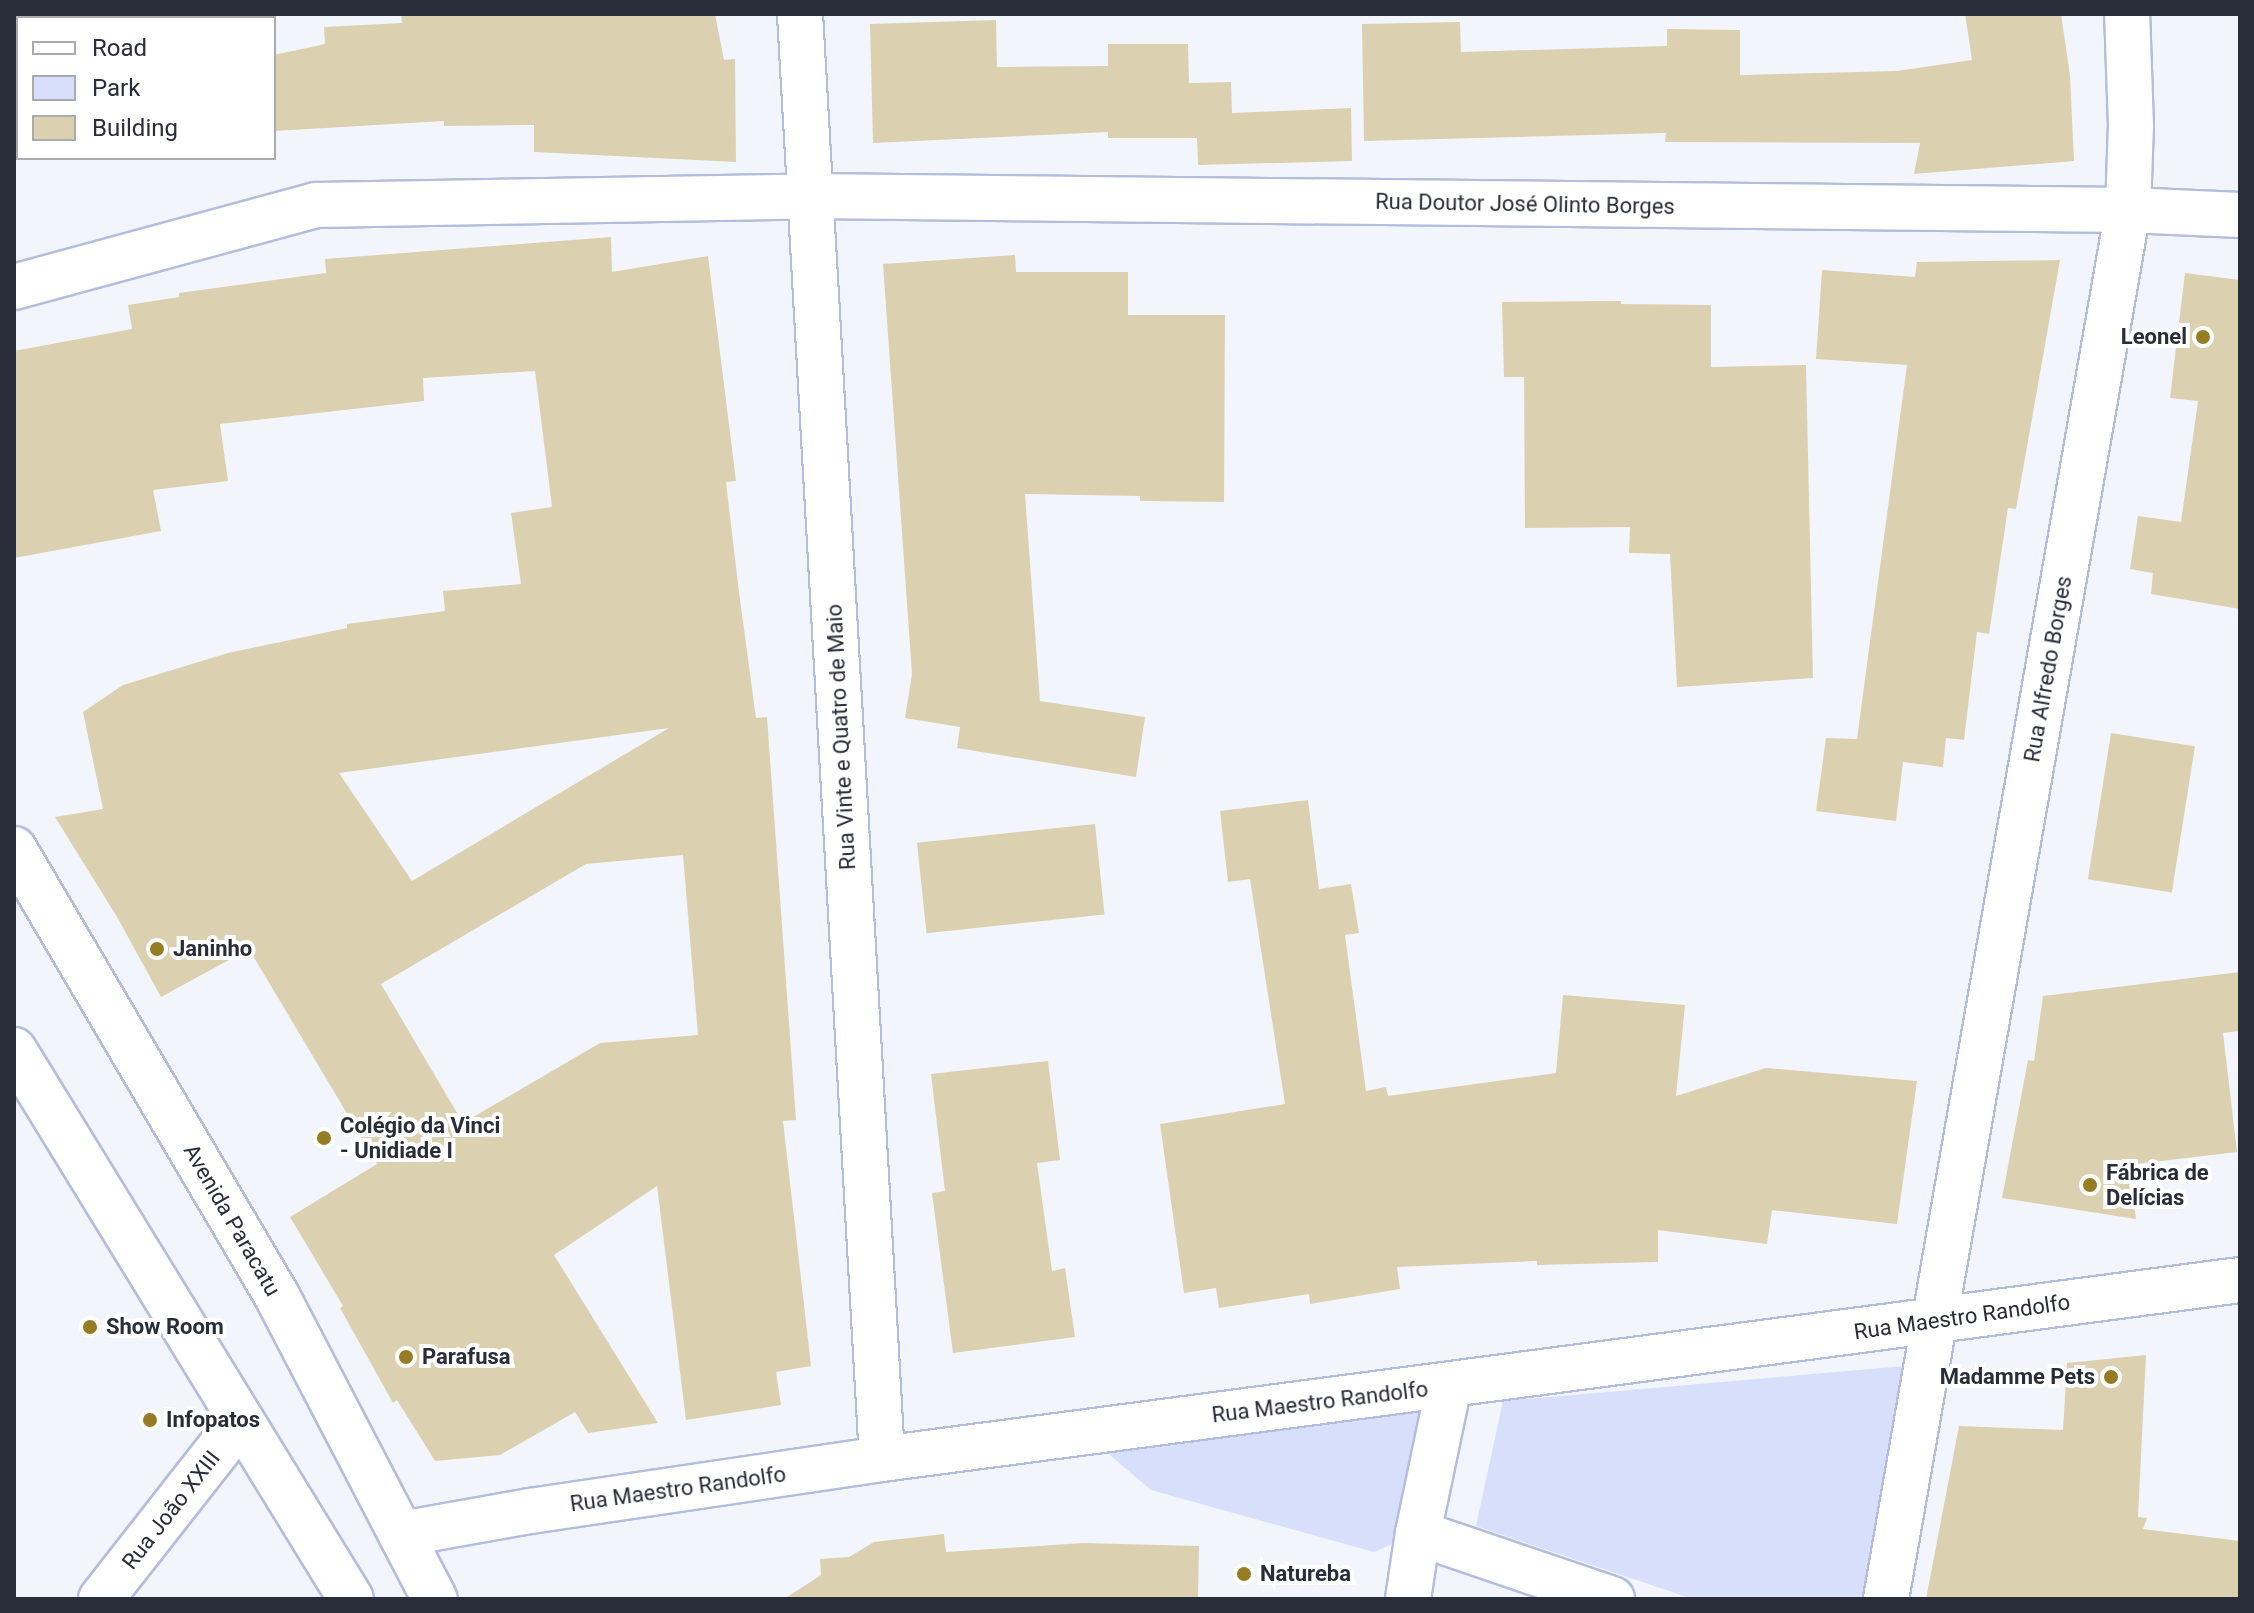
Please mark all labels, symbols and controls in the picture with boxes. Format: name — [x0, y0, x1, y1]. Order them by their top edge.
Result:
legend — [16, 16, 276, 160]
text: Road — [92, 34, 147, 62]
text: Park — [92, 74, 140, 102]
text: Building — [92, 114, 178, 142]
street label: Rua Doutor José Olinto Borges — [1375, 188, 1675, 220]
place label: Leonel — [2121, 324, 2187, 350]
marker: Leonel — [2194, 328, 2212, 346]
street label: Rua Alfredo Borges — [2019, 574, 2077, 764]
street label: Rua Vinte e Quatro de Maio — [821, 603, 861, 871]
place label: Janinho — [173, 936, 252, 962]
marker: Janinho — [148, 940, 166, 958]
place label: Colégio da Vinci - Unidiade I — [340, 1112, 500, 1164]
marker: Colégio da Vinci - Unidiade I — [315, 1129, 333, 1147]
street label: Avenida Paracatu — [178, 1139, 286, 1301]
place label: Fábrica de Delícias — [2106, 1159, 2209, 1210]
marker: Fábrica de Delícias — [2081, 1176, 2099, 1194]
street label: Rua Maestro Randolfo — [1852, 1289, 2072, 1345]
place label: Show Room — [106, 1314, 224, 1340]
marker: Show Room — [81, 1318, 99, 1336]
place label: Parafusa — [422, 1344, 511, 1370]
marker: Parafusa — [397, 1348, 415, 1366]
place label: Madamme Pets — [1940, 1364, 2095, 1390]
marker: Madamme Pets — [2102, 1368, 2120, 1386]
street label: Rua Maestro Randolfo — [1210, 1376, 1430, 1428]
place label: Infopatos — [166, 1407, 260, 1433]
marker: Infopatos — [141, 1411, 159, 1429]
street label: Rua João XXIII — [116, 1445, 226, 1575]
street label: Rua Maestro Randolfo — [568, 1461, 788, 1517]
place label: Natureba — [1260, 1561, 1351, 1587]
marker: Natureba — [1235, 1565, 1253, 1583]

